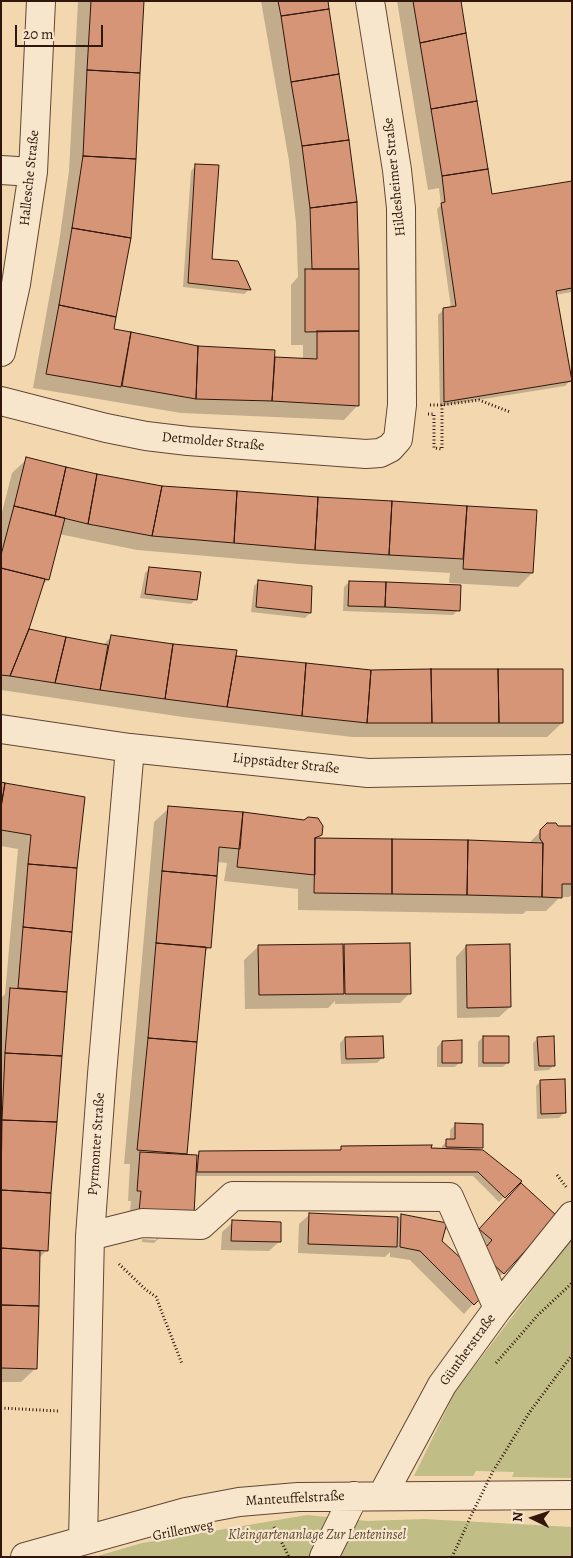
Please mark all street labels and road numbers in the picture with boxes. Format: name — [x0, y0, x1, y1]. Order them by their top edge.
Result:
street label: Hildesheimer Straße — [380, 117, 410, 237]
street label: Hallesche Straße — [17, 129, 43, 227]
street label: Detmolder Straße — [161, 429, 265, 455]
street label: Lippstädter Straße — [232, 750, 340, 778]
street label: Pyrmonter Straße — [85, 1092, 109, 1196]
street label: Güntherstraße — [436, 1311, 500, 1389]
street label: Manteuffelstraße — [245, 1488, 345, 1510]
street label: Grillenweg — [151, 1517, 215, 1545]

